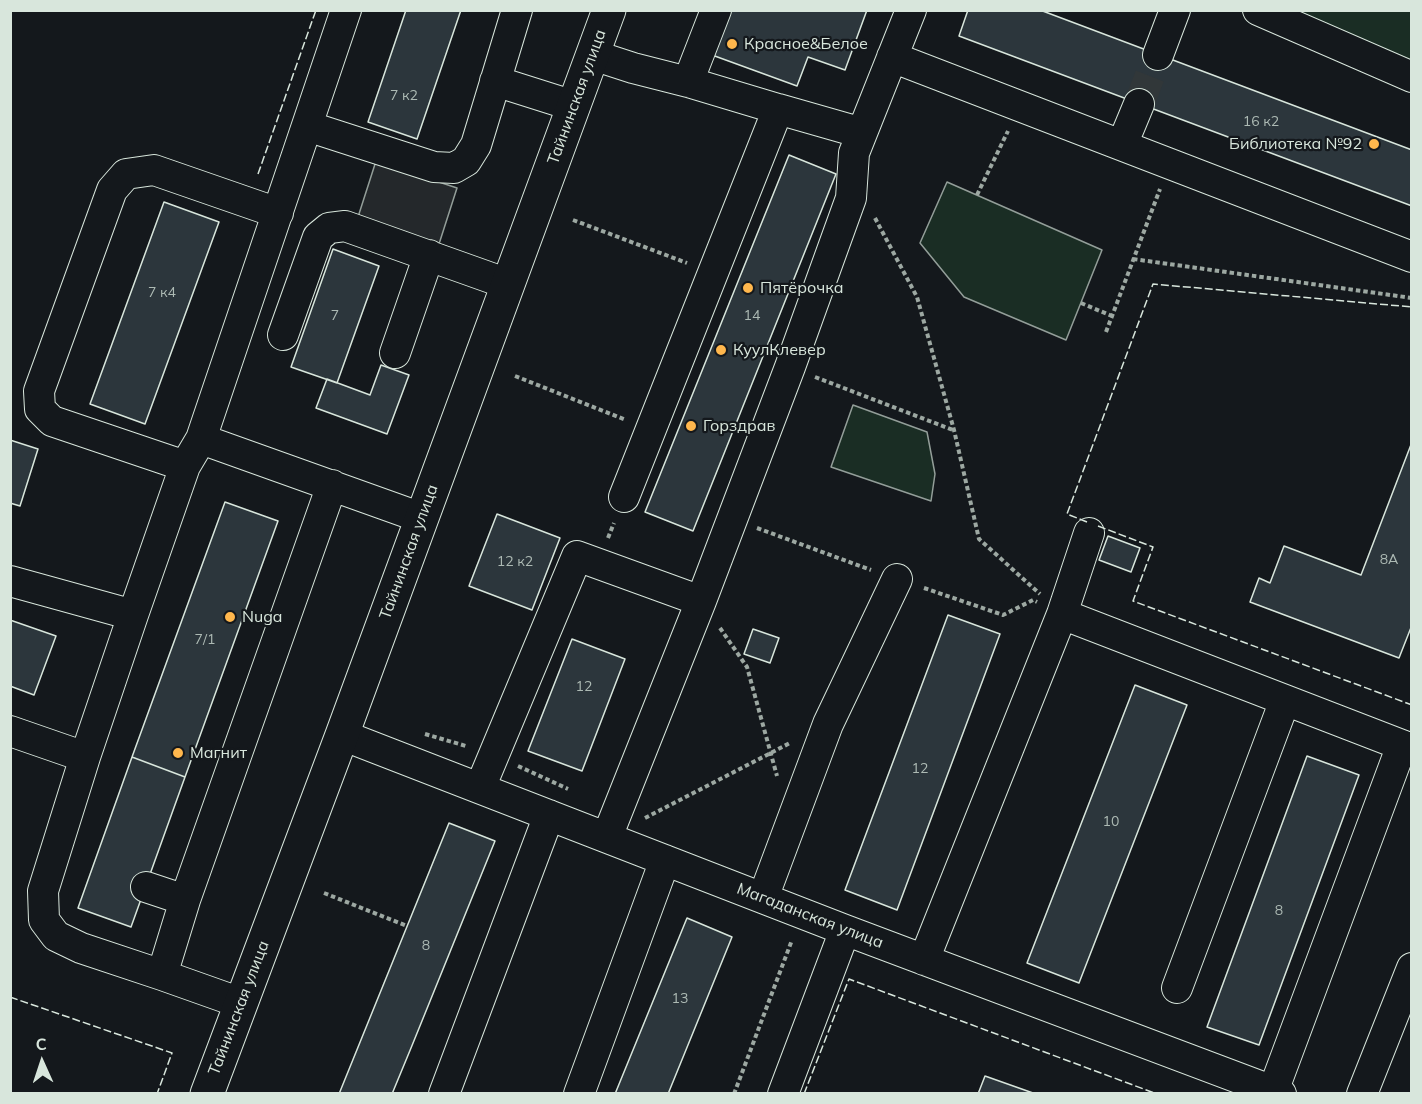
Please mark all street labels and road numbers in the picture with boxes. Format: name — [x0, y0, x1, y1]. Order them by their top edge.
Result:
street label: Тайнинская улица — [544, 27, 610, 167]
street label: Тайнинская улица — [376, 482, 442, 622]
street label: Магаданская улица — [734, 879, 886, 953]
street label: Тайнинская улица — [205, 938, 273, 1078]

